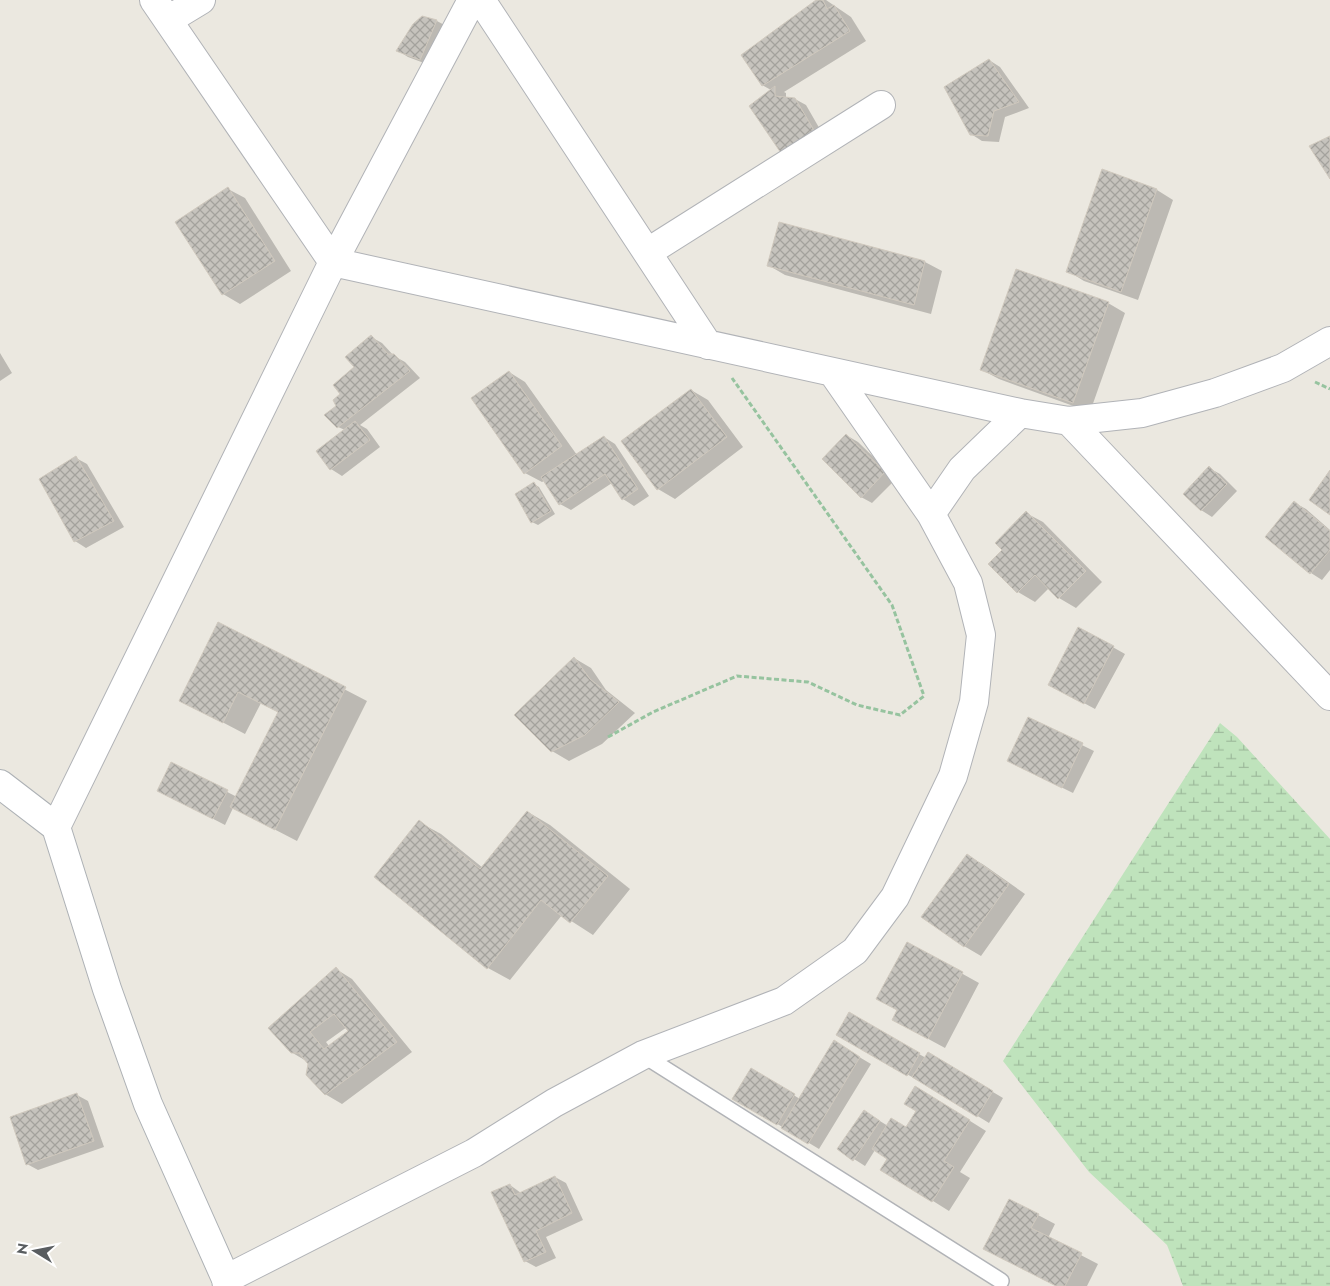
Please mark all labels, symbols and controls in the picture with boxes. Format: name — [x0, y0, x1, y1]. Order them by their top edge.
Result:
north arrow — [10, 1226, 60, 1276]
text: N — [11, 1242, 33, 1256]

